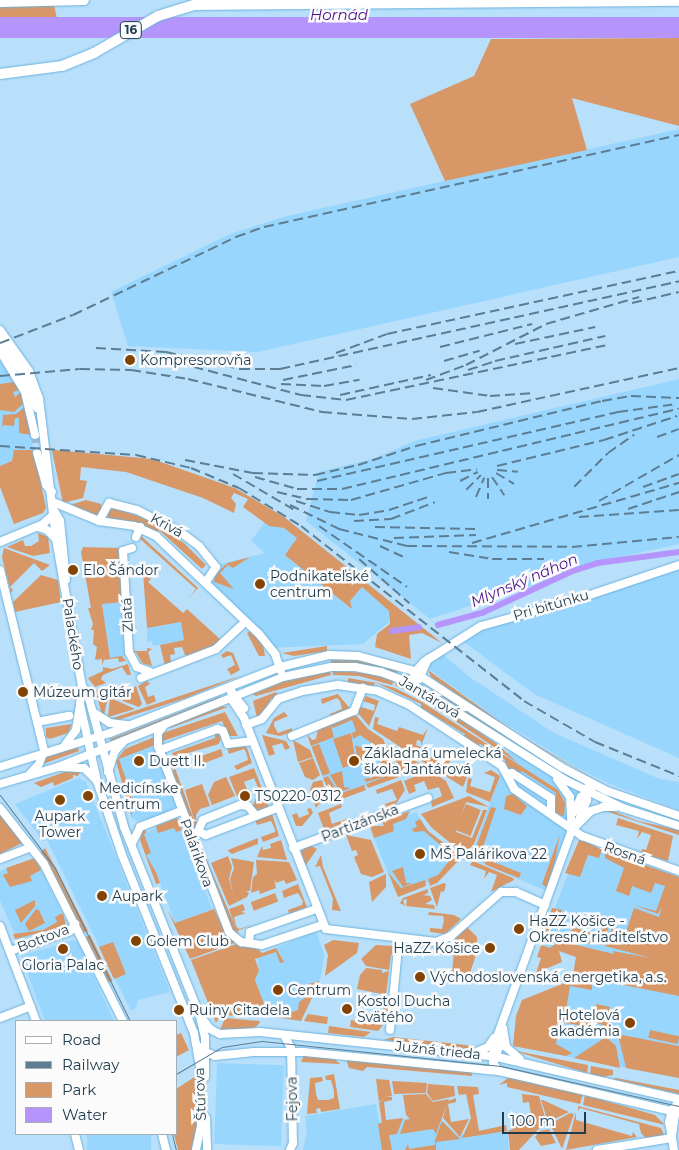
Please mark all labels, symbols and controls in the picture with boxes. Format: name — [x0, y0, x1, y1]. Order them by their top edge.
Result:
water label: Hornád — [310, 6, 368, 24]
road number: 16 — [120, 20, 142, 40]
place label: Kompresorovňa — [140, 352, 252, 368]
marker: Kompresorovňa — [124, 354, 136, 366]
street label: Krivá — [148, 509, 186, 541]
water label: Mlynský náhon — [468, 549, 580, 611]
place label: Elo Šándor — [83, 562, 159, 578]
marker: Elo Šándor — [67, 564, 79, 576]
place label: Podnikateľské centrum — [270, 568, 369, 600]
marker: Podnikateľské centrum — [254, 578, 266, 590]
street label: Pri bitúnku — [511, 586, 591, 624]
street label: Palackého — [59, 597, 87, 671]
street label: Zlatá — [118, 597, 136, 633]
street label: Jantárová — [397, 672, 463, 722]
place label: Múzeum gitár — [33, 684, 132, 700]
marker: Múzeum gitár — [17, 686, 29, 698]
place label: Základná umelecká škola Jantárová — [364, 745, 502, 778]
place label: Duett II. — [149, 753, 205, 769]
marker: Duett II. — [133, 755, 145, 767]
marker: Základná umelecká škola Jantárová — [348, 755, 360, 767]
place label: Medicínske centrum — [99, 780, 178, 812]
place label: TS0220-0312 — [255, 788, 341, 804]
marker: Medicínske centrum — [81, 789, 95, 803]
marker: TS0220-0312 — [239, 790, 251, 802]
marker: Aupark Tower — [54, 794, 66, 806]
street label: Partizánska — [319, 801, 401, 845]
place label: Aupark Tower — [35, 808, 85, 840]
street label: Palárikova — [177, 816, 217, 890]
street label: Rosná — [602, 838, 648, 868]
place label: MŠ Palárikova 22 — [430, 846, 547, 862]
marker: MŠ Palárikova 22 — [414, 848, 426, 860]
place label: Aupark — [112, 888, 163, 904]
marker: Aupark — [96, 890, 108, 902]
place label: HaZZ Košice - Okresné riaditeľstvo — [529, 913, 668, 946]
street label: Bottova — [15, 920, 71, 956]
marker: HaZZ Košice - Okresné riaditeľstvo — [513, 923, 525, 935]
place label: Golem Club — [146, 933, 229, 949]
marker: Golem Club — [130, 935, 142, 947]
place label: HaZZ Košice — [393, 940, 480, 956]
marker: HaZZ Košice — [484, 942, 496, 954]
marker: Gloria Palac — [57, 943, 69, 955]
place label: Gloria Palac — [22, 957, 104, 973]
place label: Východoslovenská energetika, a.s. — [430, 969, 666, 985]
marker: Východoslovenská energetika, a.s. — [414, 971, 426, 983]
place label: Centrum — [288, 982, 351, 998]
marker: Centrum — [272, 984, 284, 996]
place label: Kostol Ducha Svätého — [357, 993, 450, 1026]
place label: Ruiny Citadela — [189, 1002, 290, 1018]
marker: Kostol Ducha Svätého — [341, 1003, 353, 1015]
marker: Ruiny Citadela — [173, 1004, 185, 1016]
place label: Hotelová akadémia — [550, 1007, 620, 1040]
marker: Hotelová akadémia — [624, 1017, 636, 1029]
legend — [15, 1020, 178, 1135]
text: Road — [62, 1030, 101, 1049]
street label: Južná trieda — [394, 1037, 482, 1063]
text: Railway — [62, 1055, 119, 1074]
street label: Štúrova — [191, 1067, 209, 1121]
street label: Fejova — [283, 1076, 301, 1122]
text: Park — [62, 1080, 96, 1099]
scale bar — [504, 1102, 588, 1134]
text: Water — [62, 1105, 108, 1124]
text: 100 m — [510, 1111, 555, 1130]

